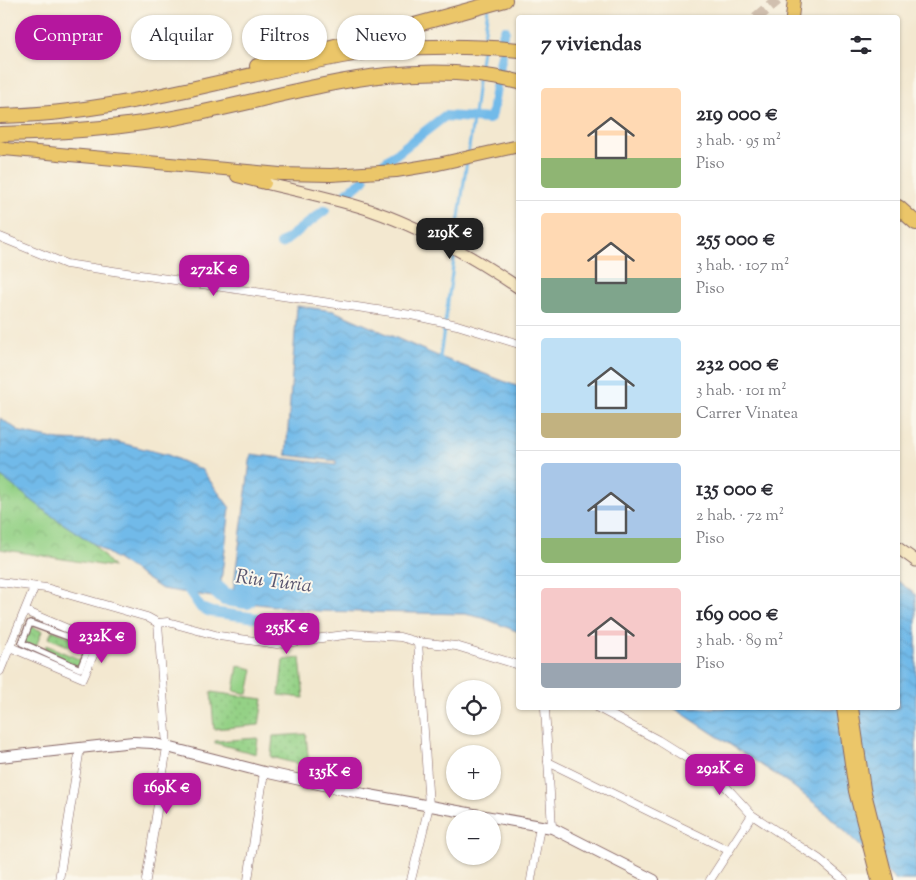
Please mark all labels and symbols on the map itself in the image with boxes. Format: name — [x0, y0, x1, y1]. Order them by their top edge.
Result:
pin: 219K € — [409, 218, 491, 260]
pin: 272K € — [173, 254, 255, 297]
water label: Riu Túria — [234, 563, 314, 602]
pin: 255K € — [246, 612, 328, 655]
pin: 232K € — [61, 622, 143, 664]
pin: 292K € — [679, 754, 761, 796]
pin: 135K € — [289, 756, 371, 799]
pin: 169K € — [126, 772, 208, 815]

